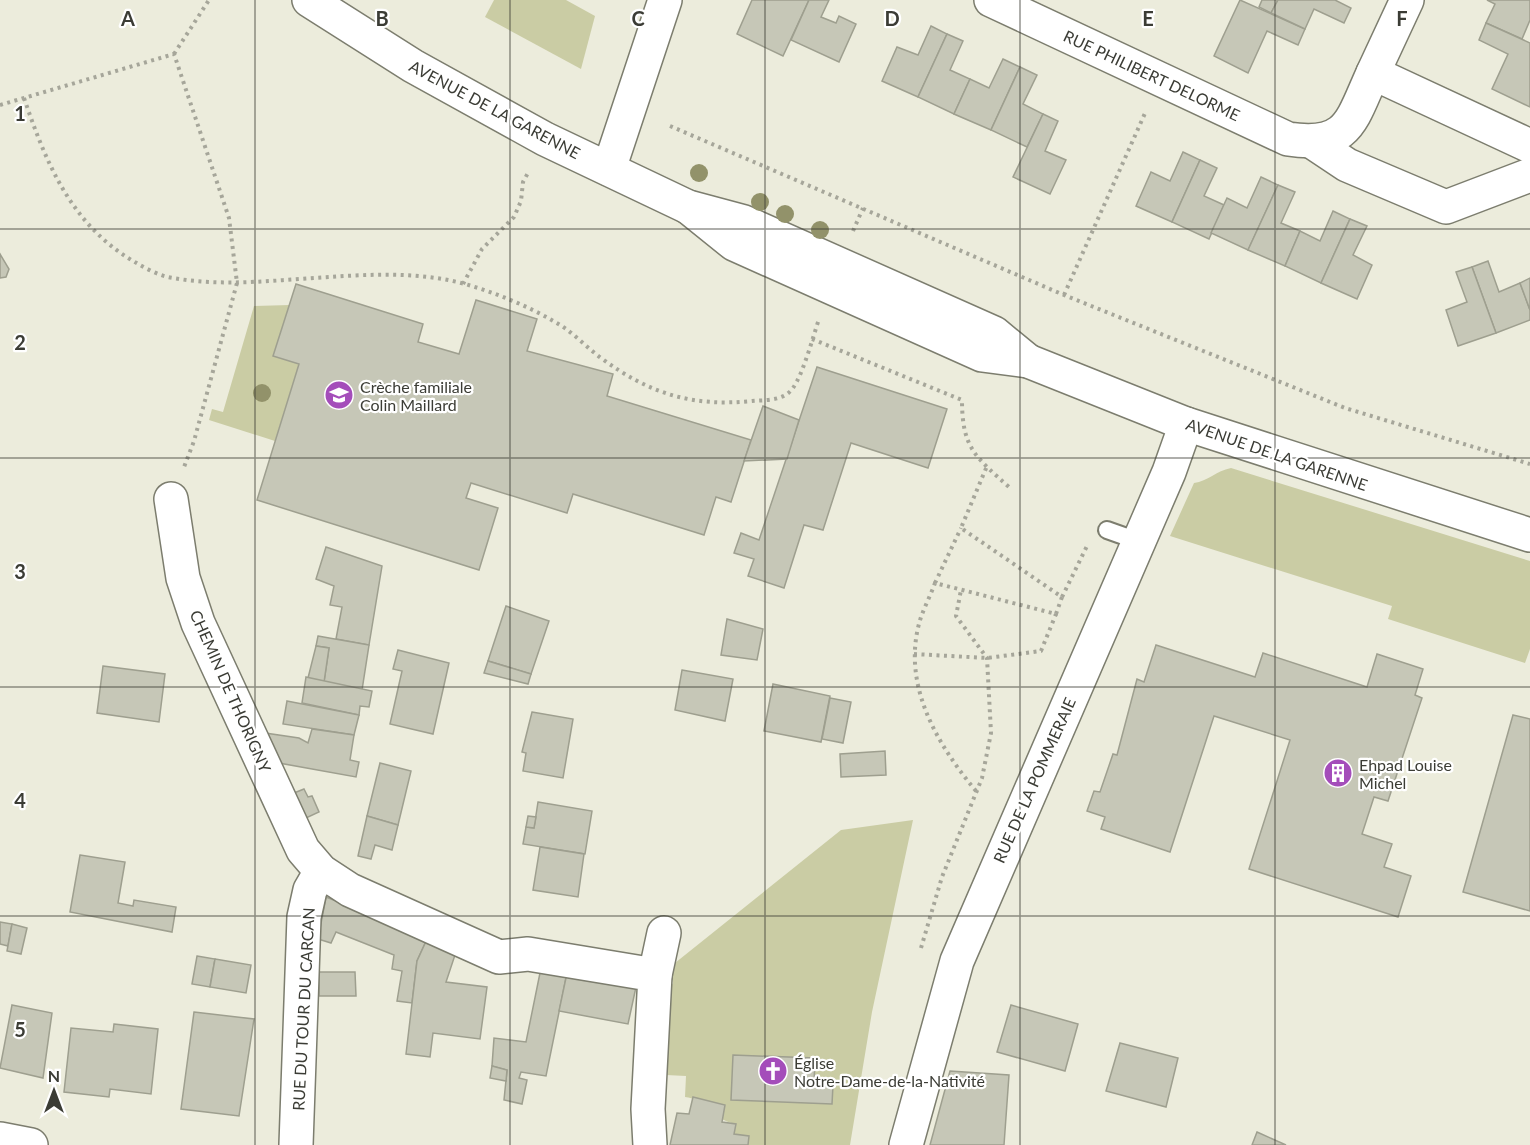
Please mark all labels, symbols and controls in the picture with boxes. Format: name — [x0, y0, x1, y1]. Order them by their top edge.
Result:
text: A — [120, 6, 135, 30]
text: B — [375, 6, 389, 30]
text: C — [631, 6, 645, 30]
text: D — [884, 6, 900, 30]
text: E — [1142, 6, 1154, 30]
text: F — [1396, 6, 1408, 30]
street label: RUE PHILIBERT DELORME — [1061, 26, 1243, 124]
street label: AVENUE DE LA GARENNE — [406, 56, 584, 162]
text: 1 — [14, 101, 26, 125]
text: 2 — [14, 330, 26, 354]
place label: Crèche familiale Colin Maillard — [360, 377, 472, 414]
school or university icon: Crèche familiale Colin Maillard — [323, 379, 355, 411]
street label: AVENUE DE LA GARENNE — [1184, 414, 1370, 494]
text: 3 — [14, 559, 26, 583]
street label: CHEMIN DE THORIGNY — [187, 607, 275, 775]
street label: RUE DE LA POMMERAIE — [989, 694, 1079, 866]
place label: Ehpad Louise Michel — [1359, 755, 1452, 792]
building icon: Ehpad Louise Michel — [1322, 757, 1354, 789]
text: 4 — [14, 788, 26, 812]
street label: RUE DU TOUR DU CARCAN — [288, 907, 318, 1111]
text: 5 — [14, 1017, 26, 1041]
place label: Église Notre-Dame-de-la-Nativité — [794, 1053, 985, 1090]
church icon: Église Notre-Dame-de-la-Nativité — [757, 1055, 789, 1087]
north arrow — [24, 1061, 84, 1121]
text: N — [48, 1066, 60, 1085]

